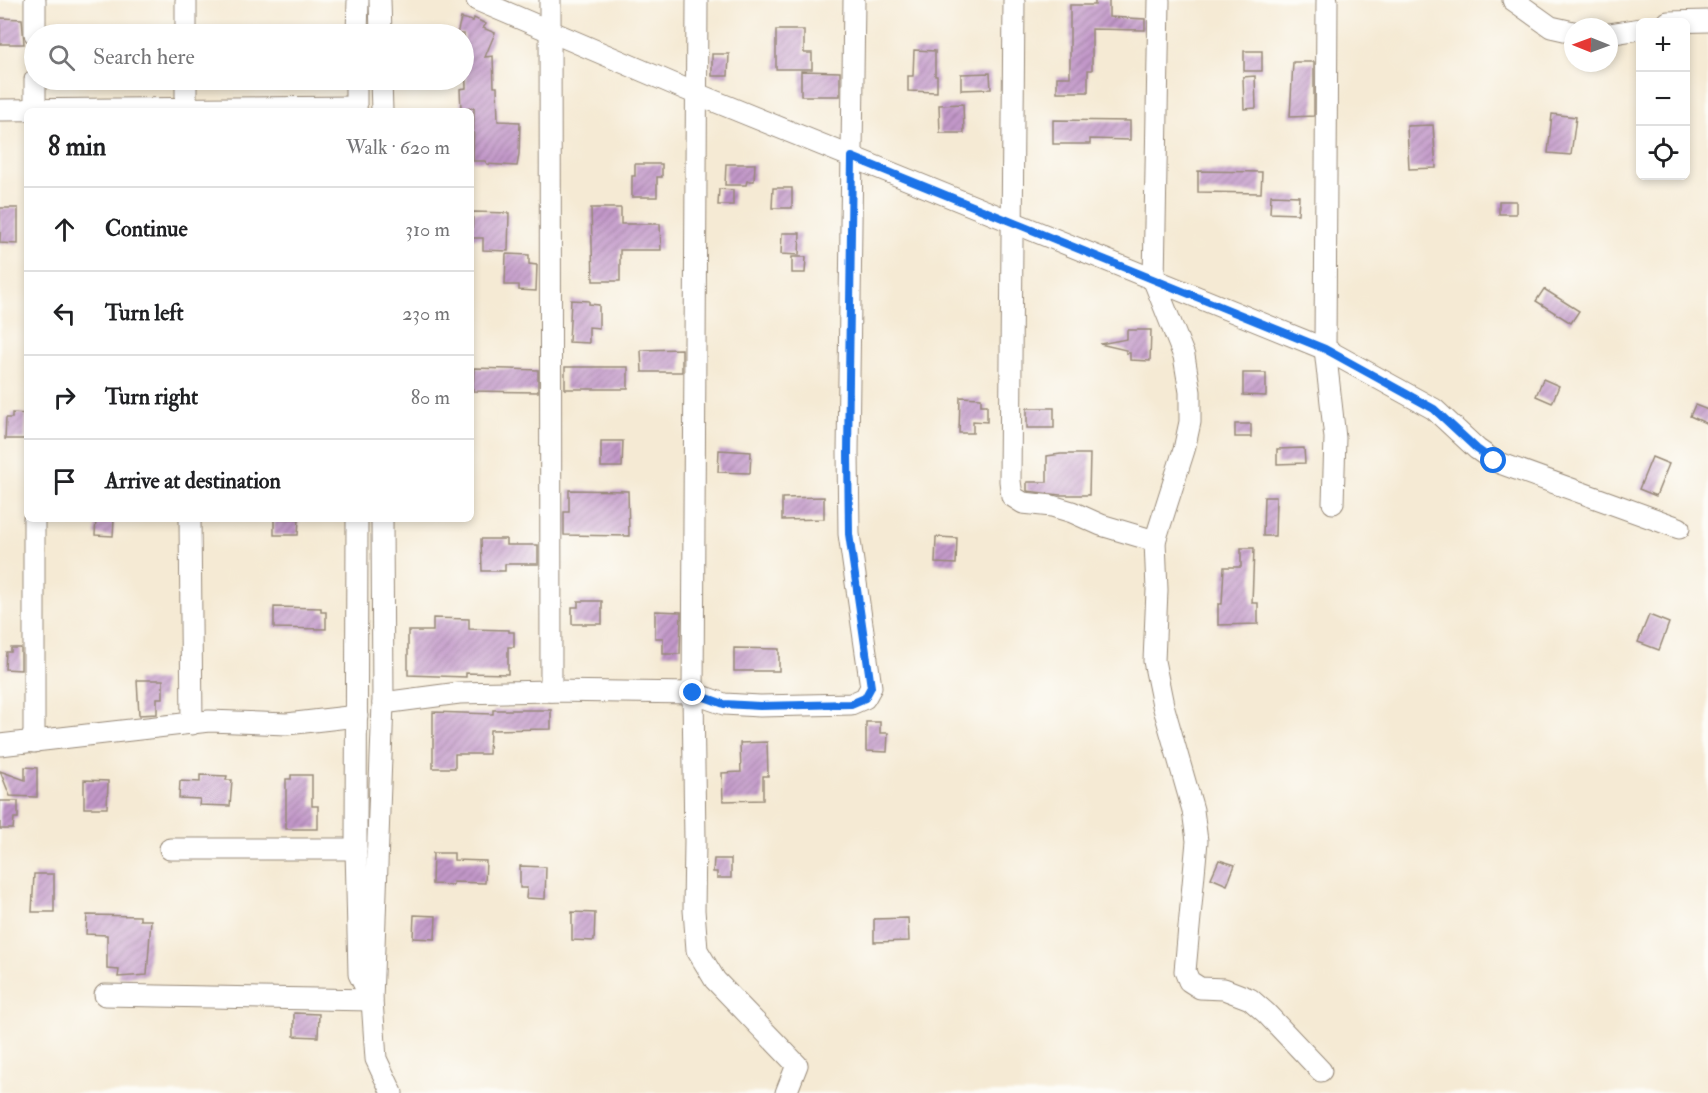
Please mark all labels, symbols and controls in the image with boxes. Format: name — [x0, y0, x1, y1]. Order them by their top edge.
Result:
north arrow — [1564, 18, 1618, 72]
map controls — [1636, 18, 1690, 180]
button: + — [1636, 18, 1690, 72]
search box — [24, 24, 474, 90]
icon: search — [45, 41, 78, 74]
text: Search here — [93, 43, 195, 71]
button: − — [1636, 72, 1690, 126]
button: locate — [1636, 126, 1690, 180]
text: 8 min — [48, 131, 106, 163]
text: Walk · 620 m — [346, 135, 450, 160]
icon: ahead — [48, 213, 81, 246]
text: Continue — [105, 215, 188, 243]
text: 310 m — [405, 217, 450, 242]
icon: left — [48, 297, 81, 330]
text: Turn left — [105, 299, 184, 327]
text: 230 m — [402, 301, 450, 326]
icon: right — [48, 381, 81, 414]
text: Turn right — [105, 383, 198, 411]
text: 80 m — [411, 385, 450, 410]
route start — [1480, 447, 1506, 473]
icon: arrive — [48, 465, 81, 498]
text: Arrive at destination — [105, 467, 281, 495]
route end — [679, 679, 705, 705]

